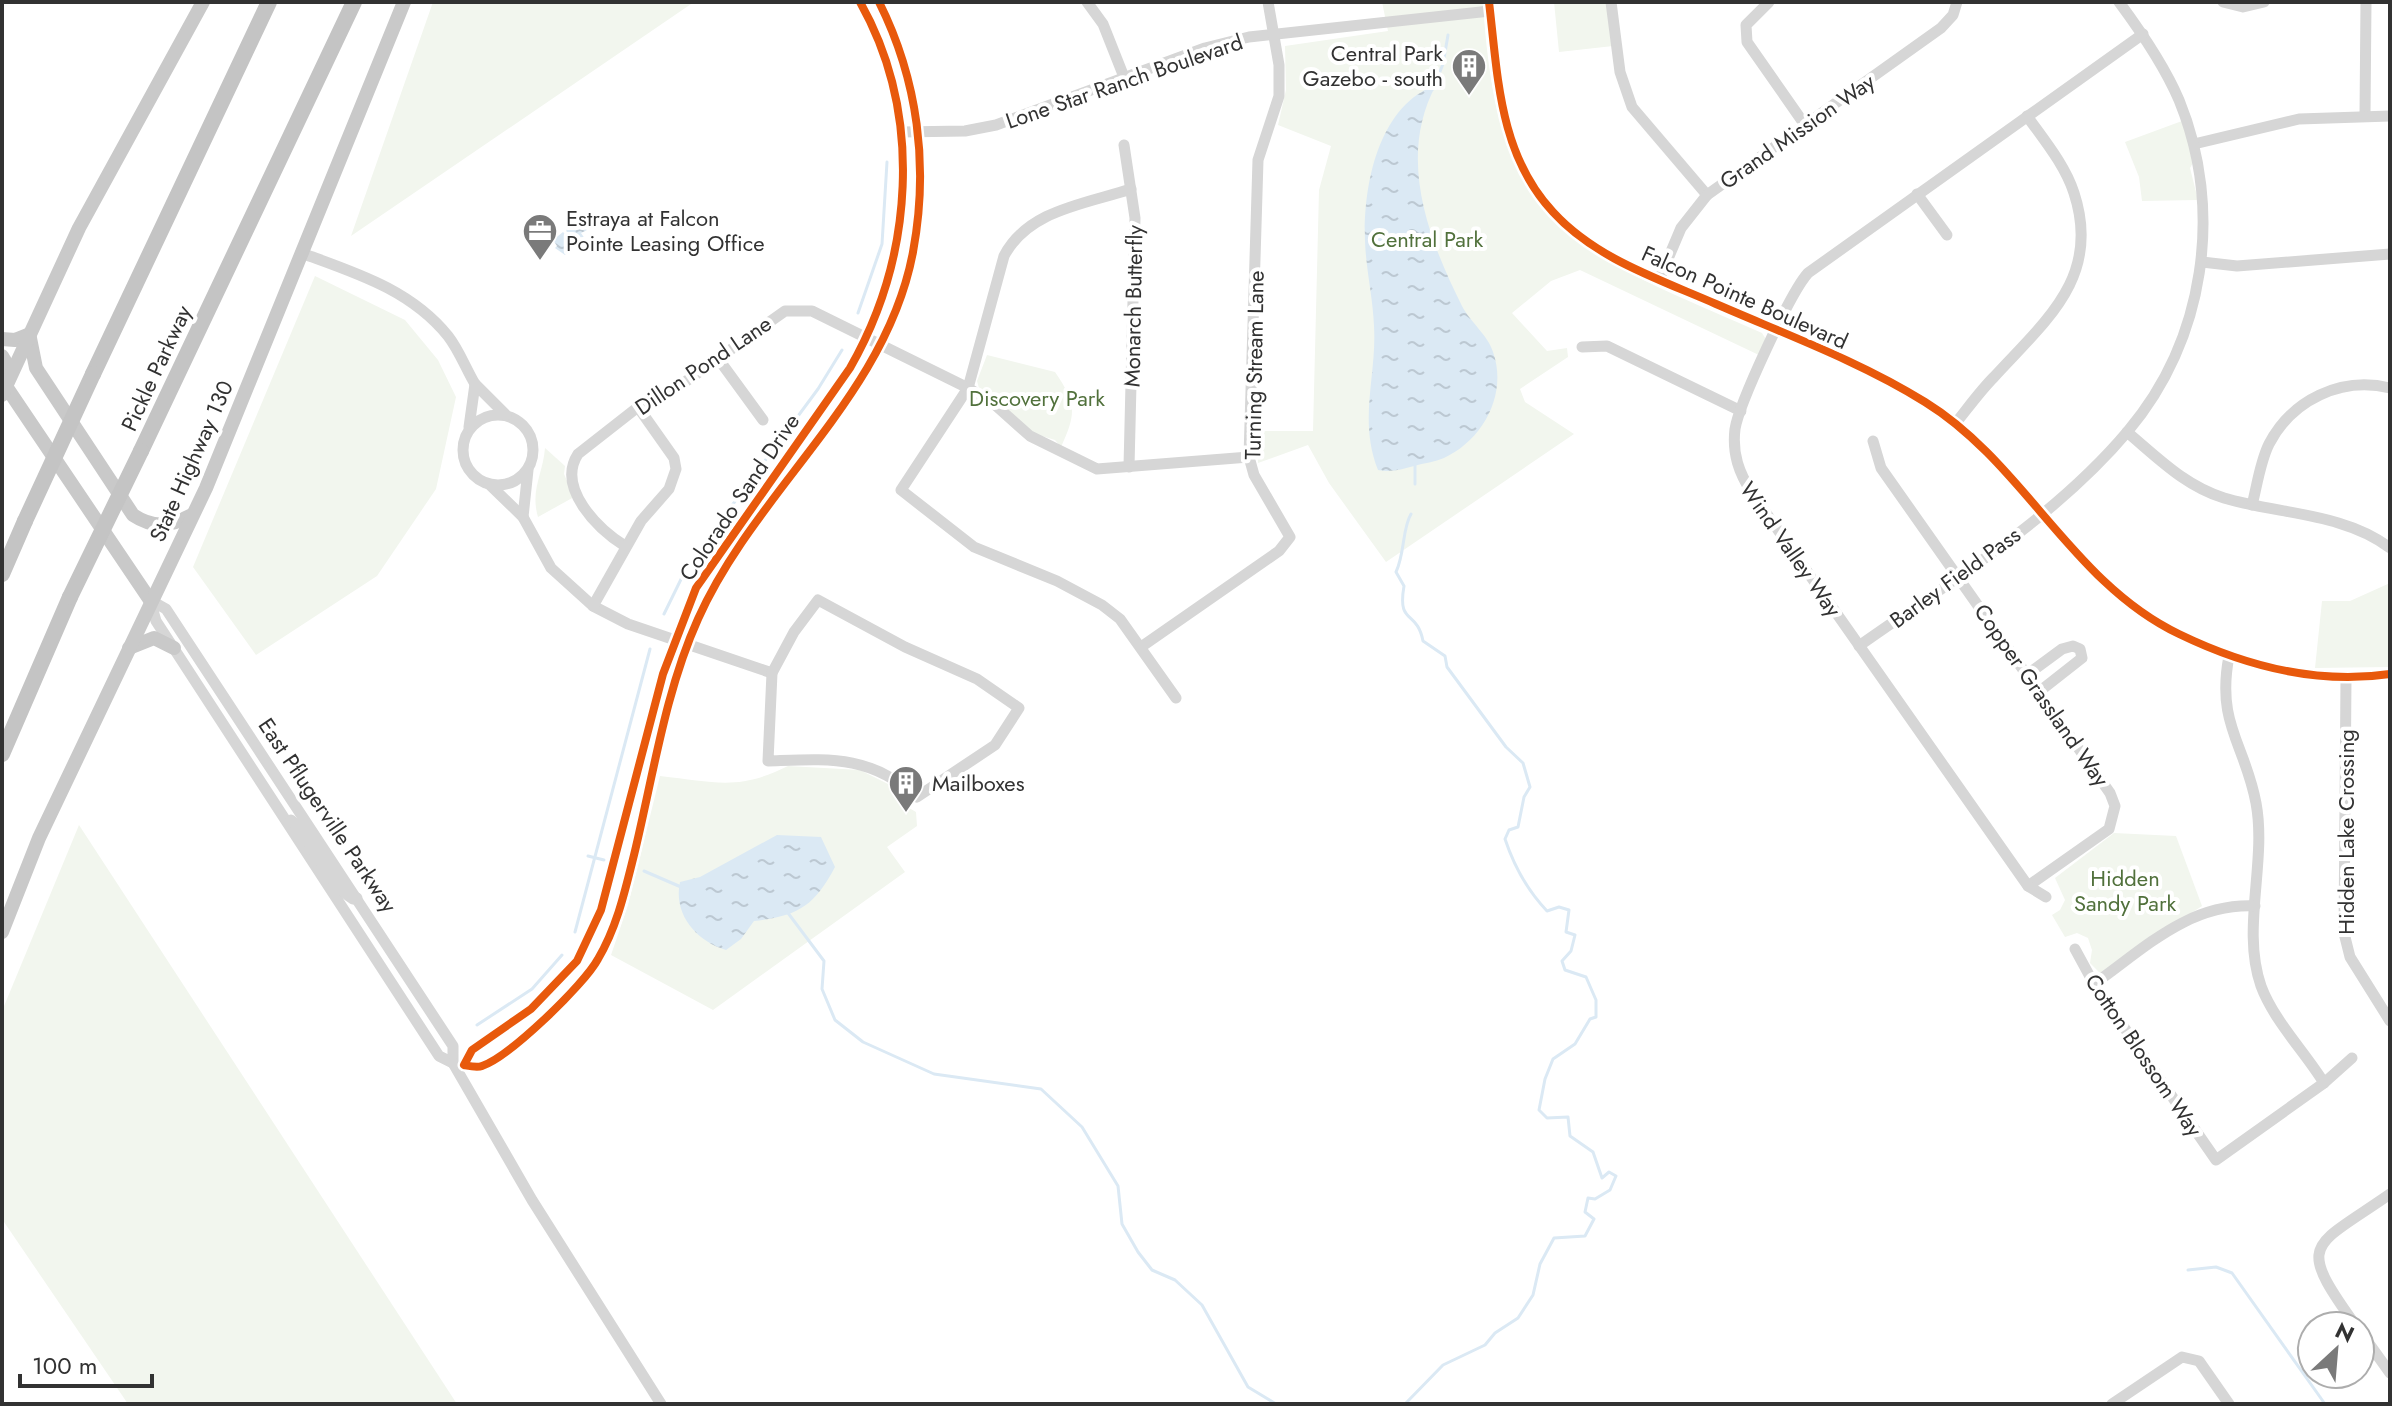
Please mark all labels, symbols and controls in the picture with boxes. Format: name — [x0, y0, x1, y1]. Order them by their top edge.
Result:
street label: Lone Star Ranch Boulevard — [1001, 25, 1247, 137]
place label: Central Park Gazebo - south — [1303, 37, 1443, 94]
building icon: Central Park Gazebo - south — [1450, 47, 1488, 97]
street label: Grand Mission Way — [1713, 65, 1881, 197]
place label: Estraya at Falcon Pointe Leasing Office — [566, 202, 765, 259]
office icon: Estraya at Falcon Pointe Leasing Office — [521, 212, 559, 262]
park label: Central Park — [1371, 223, 1483, 255]
street label: Monarch Butterfly — [1116, 224, 1150, 387]
street label: Falcon Pointe Boulevard — [1637, 237, 1853, 357]
street label: Turning Stream Lane — [1236, 270, 1272, 460]
street label: Pickle Parkway — [113, 299, 199, 436]
street label: Dillon Pond Lane — [628, 307, 778, 423]
street label: State Highway 130 — [141, 375, 241, 547]
park label: Discovery Park — [969, 382, 1105, 414]
street label: Colorado Sand Drive — [671, 407, 807, 587]
street label: Wind Valley Way — [1733, 475, 1850, 623]
street label: Barley Field Pass — [1883, 519, 2027, 635]
street label: Copper Grassland Way — [1967, 597, 2117, 793]
street label: East Pflugerville Parkway — [251, 711, 405, 919]
street label: Hidden Lake Crossing — [2330, 729, 2362, 935]
building icon: Mailboxes — [887, 764, 925, 814]
place label: Mailboxes — [932, 767, 1025, 799]
park label: Hidden Sandy Park — [2074, 862, 2176, 919]
street label: Cotton Blossom Way — [2078, 967, 2211, 1143]
north arrow — [2296, 1310, 2376, 1390]
text: N — [2330, 1314, 2360, 1350]
scale bar — [20, 1338, 152, 1388]
text: 100 m — [32, 1348, 98, 1383]

